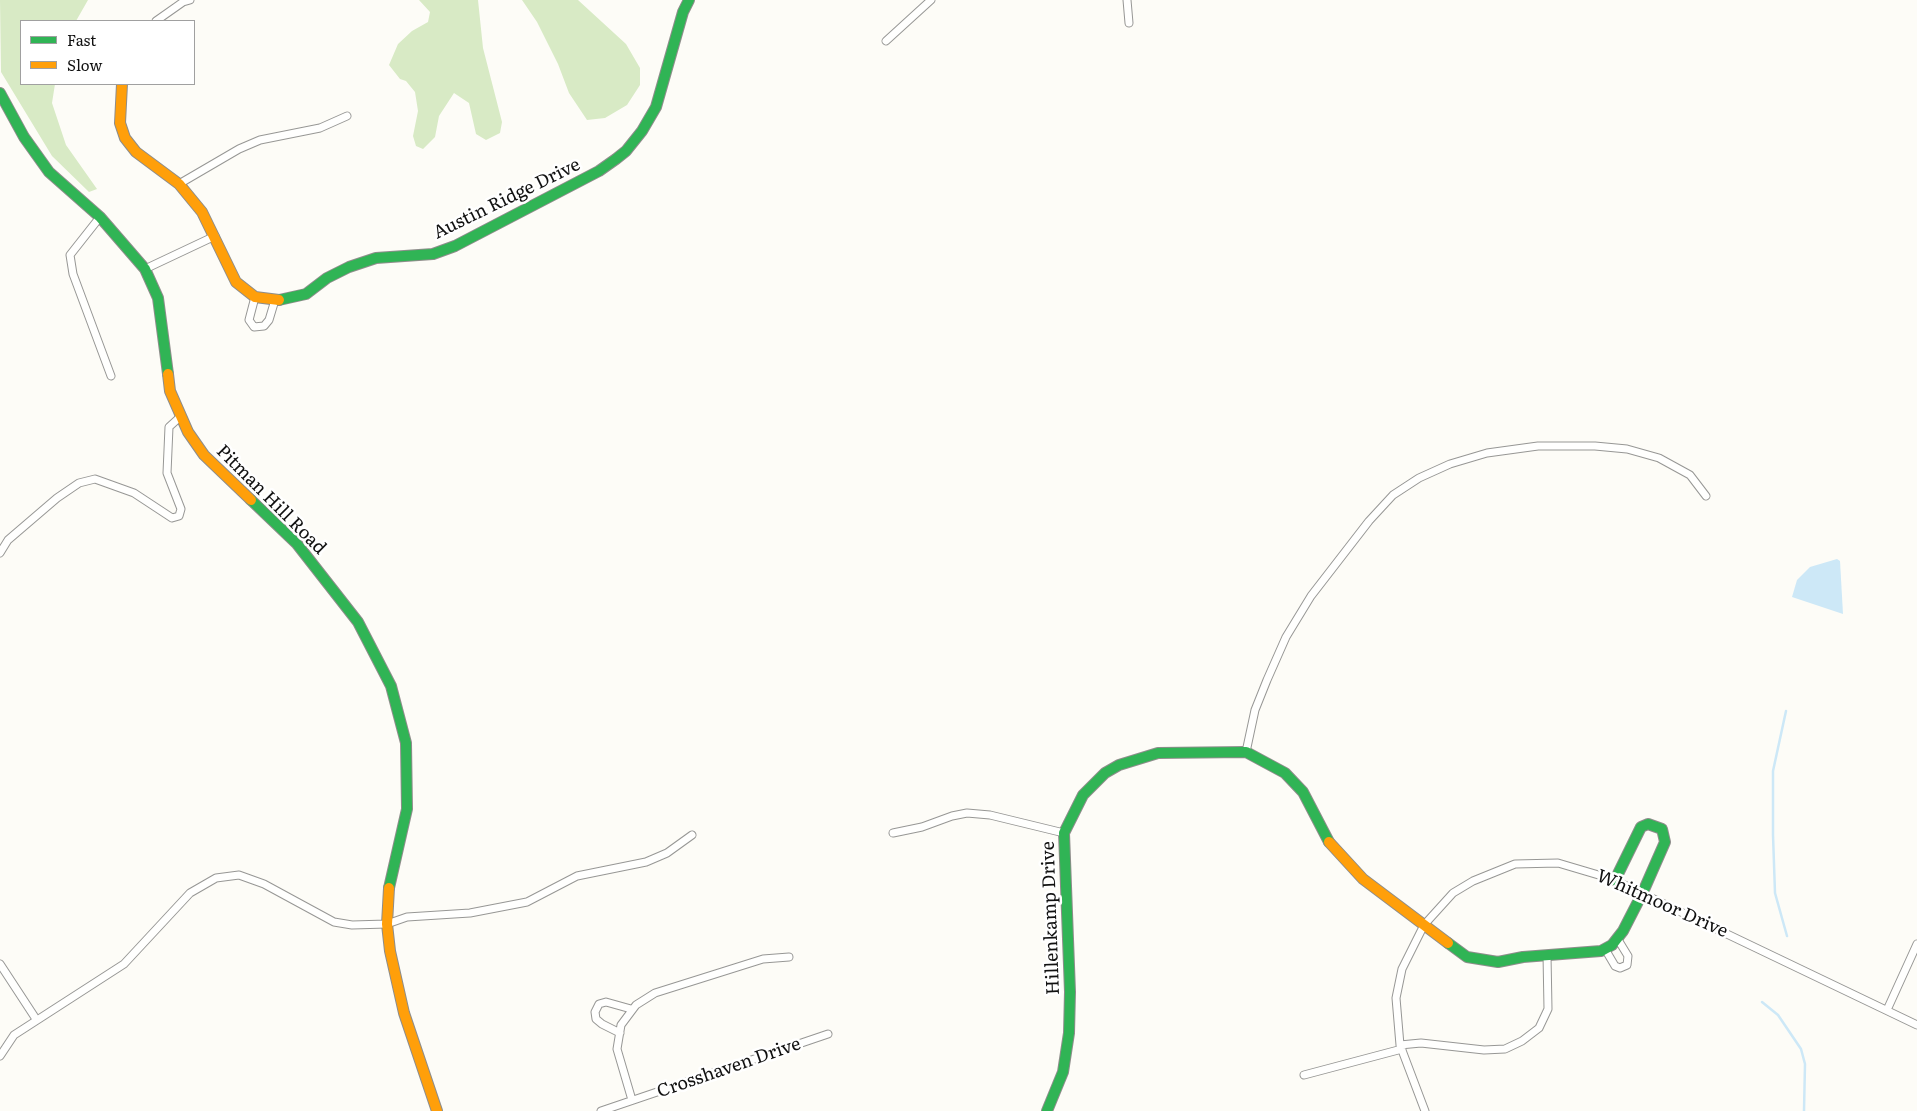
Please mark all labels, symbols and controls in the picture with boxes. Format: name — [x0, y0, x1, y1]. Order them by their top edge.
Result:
legend — [20, 20, 195, 85]
text: Fast — [67, 28, 96, 51]
text: Slow — [67, 53, 102, 76]
street label: Austin Ridge Drive — [430, 154, 584, 244]
street label: Pitman Hill Road — [212, 441, 330, 559]
street label: Hillenkamp Drive — [1038, 841, 1064, 995]
street label: Whitmoor Drive — [1593, 865, 1731, 943]
street label: Crosshaven Drive — [654, 1033, 804, 1103]

